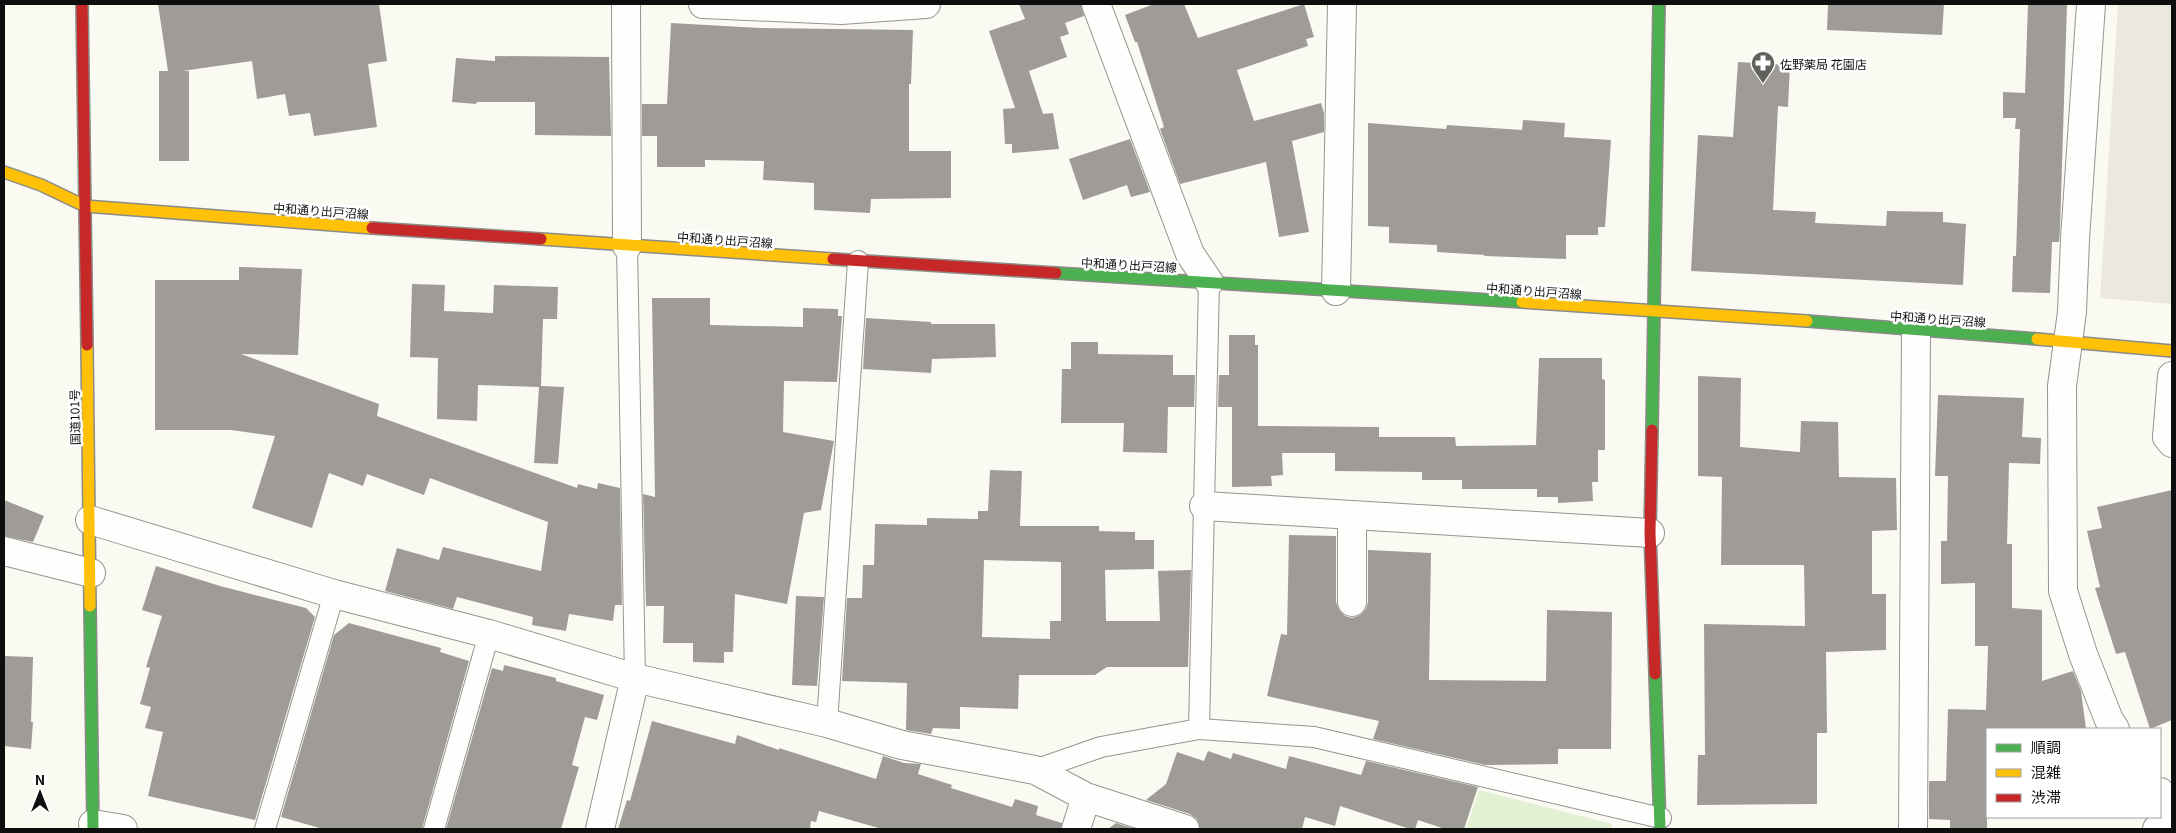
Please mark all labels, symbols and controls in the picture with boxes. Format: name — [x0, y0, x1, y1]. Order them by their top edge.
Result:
pharmacy icon: 佐野薬局 花園店 — [1750, 50, 1776, 84]
place label: 佐野薬局 花園店 — [1780, 55, 1867, 72]
street label: 中和通り出戸沼線 — [273, 198, 369, 222]
street label: 中和通り出戸沼線 — [677, 227, 773, 251]
street label: 中和通り出戸沼線 — [1081, 253, 1177, 275]
street label: 中和通り出戸沼線 — [1486, 278, 1582, 302]
street label: 中和通り出戸沼線 — [1890, 306, 1986, 330]
street label: 国道101号 — [65, 389, 83, 445]
legend — [1986, 728, 2161, 818]
text: 順調 — [2031, 736, 2061, 757]
text: 混雑 — [2031, 761, 2061, 782]
north arrow — [15, 768, 65, 818]
text: N — [35, 769, 45, 789]
text: 渋滞 — [2031, 786, 2061, 807]

